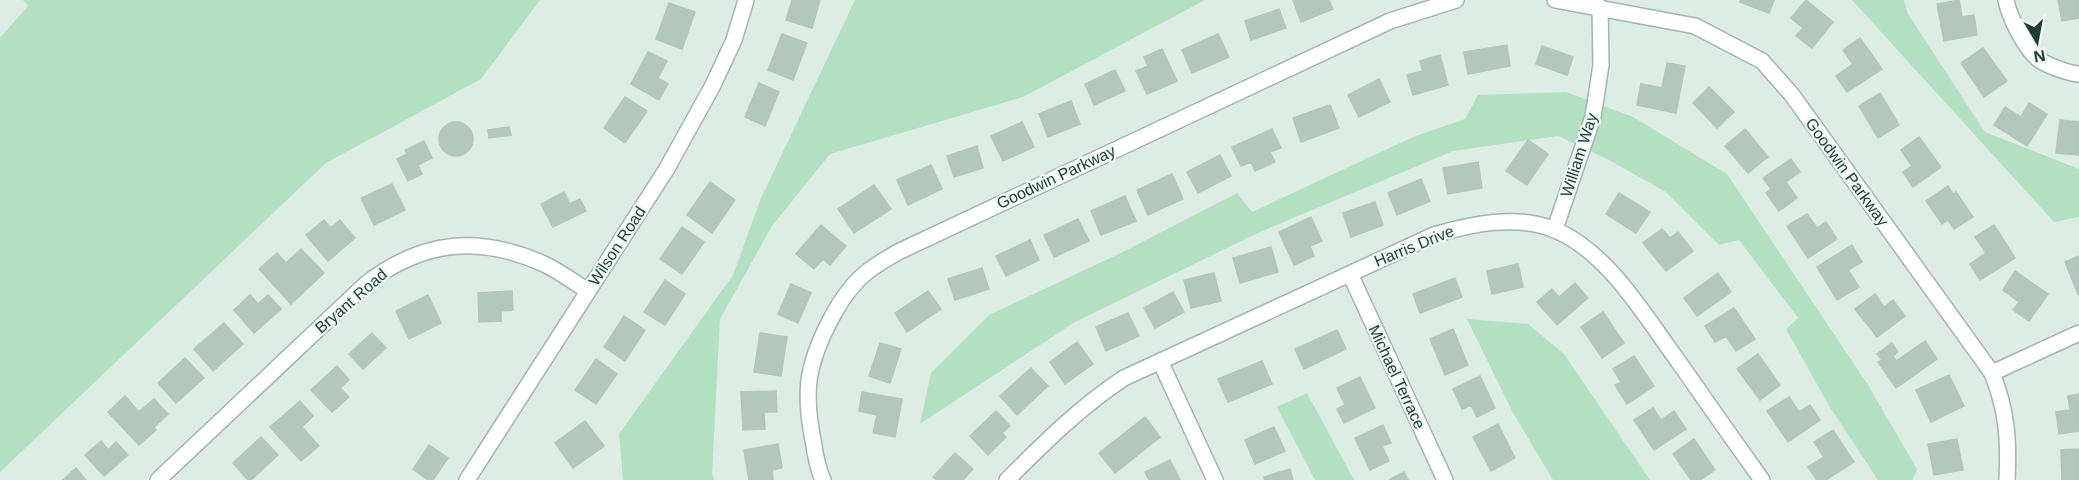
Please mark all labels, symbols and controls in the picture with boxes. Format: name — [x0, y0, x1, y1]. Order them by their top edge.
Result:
north arrow — [2007, 12, 2067, 72]
text: N — [2032, 47, 2047, 66]
street label: William Way — [1557, 111, 1601, 199]
street label: Goodwin Parkway — [1802, 115, 1892, 229]
street label: Goodwin Parkway — [994, 142, 1118, 212]
street label: Wilson Road — [585, 203, 649, 289]
street label: Harris Drive — [1372, 222, 1456, 270]
street label: Bryant Road — [312, 265, 390, 337]
street label: Michael Terrace — [1365, 322, 1429, 432]

